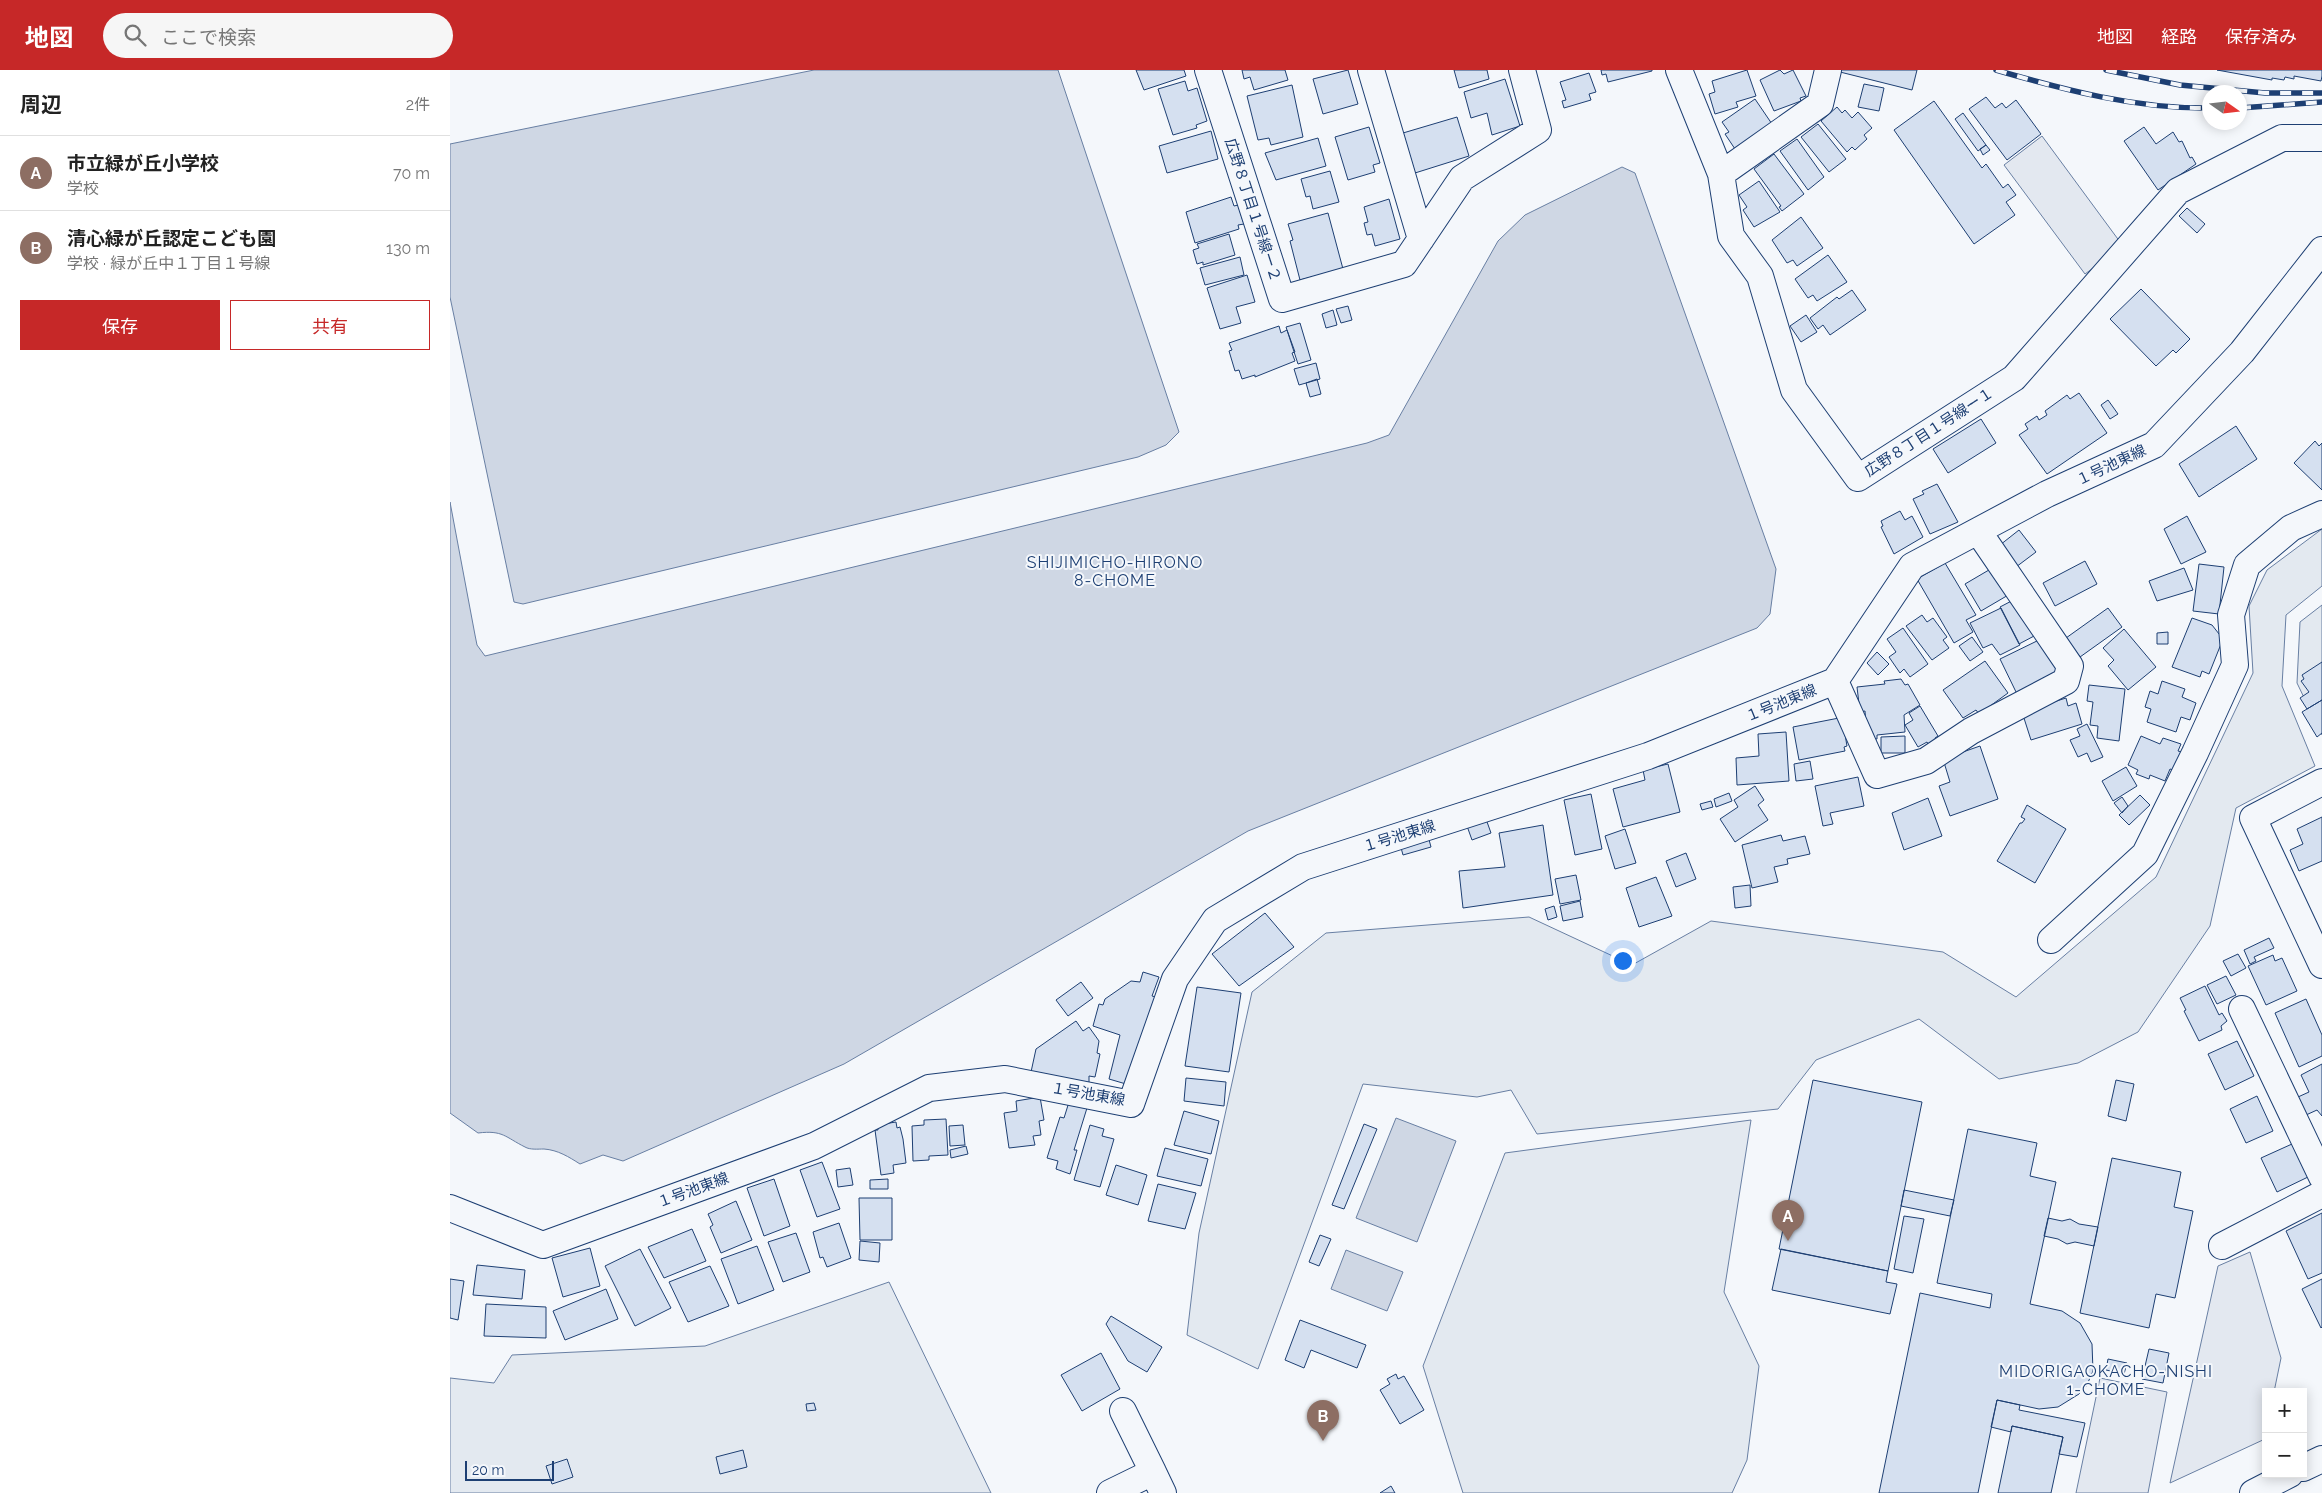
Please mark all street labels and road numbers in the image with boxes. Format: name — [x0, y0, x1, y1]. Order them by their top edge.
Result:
street label: 広野８丁目１号線ー２ — [1221, 136, 1285, 284]
street label: 広野８丁目１号線ー１ — [1861, 384, 1997, 480]
street label: １号池東線 — [2073, 441, 2149, 489]
street label: １号池東線 — [1743, 681, 1819, 725]
street label: １号池東線 — [1360, 816, 1438, 856]
street label: １号池東線 — [1049, 1079, 1127, 1109]
street label: １号池東線 — [655, 1169, 731, 1211]

